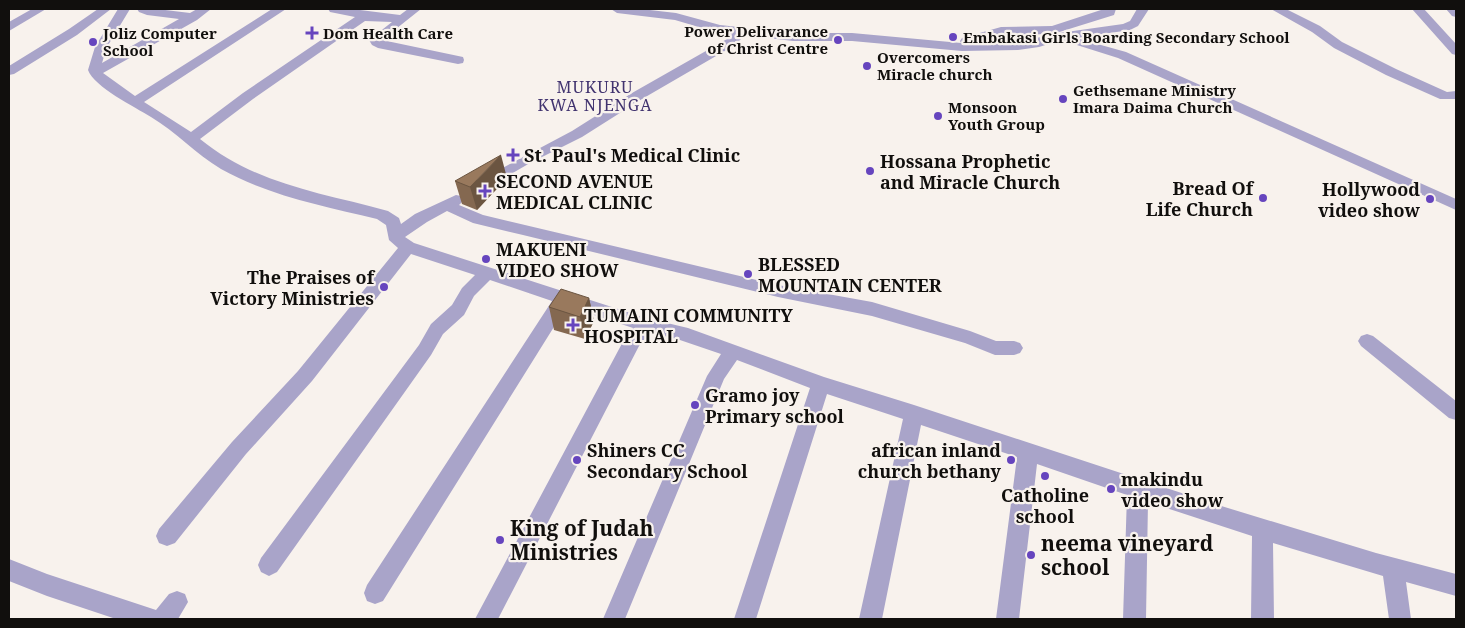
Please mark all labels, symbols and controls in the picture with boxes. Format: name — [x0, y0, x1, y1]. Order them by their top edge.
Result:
place label: Power Delivarance of Christ Centre — [684, 21, 828, 58]
place label: Joliz Computer School — [102, 23, 217, 60]
place label: Dom Health Care — [323, 23, 453, 43]
marker: Dom Health Care — [305, 26, 319, 40]
place label: Embakasi Girls Boarding Secondary School — [963, 27, 1290, 47]
marker: Embakasi Girls Boarding Secondary School — [947, 31, 959, 43]
marker: Power Delivarance of Christ Centre — [832, 34, 844, 46]
marker: Joliz Computer School — [87, 36, 99, 48]
place label: Overcomers Miracle church — [877, 47, 992, 84]
marker: Overcomers Miracle church — [861, 60, 873, 72]
district label: MUKURU KWA NJENGA — [537, 76, 653, 116]
place label: Gethsemane Ministry Imara Daima Church — [1073, 80, 1236, 117]
marker: Gethsemane Ministry Imara Daima Church — [1057, 93, 1069, 105]
place label: Monsoon Youth Group — [948, 97, 1045, 134]
marker: Monsoon Youth Group — [932, 110, 944, 122]
place label: St. Paul's Medical Clinic — [524, 143, 740, 167]
marker: St. Paul's Medical Clinic — [506, 148, 520, 162]
place label: Hossana Prophetic and Miracle Church — [880, 149, 1060, 194]
marker: Hossana Prophetic and Miracle Church — [864, 165, 876, 177]
place label: SECOND AVENUE MEDICAL CLINIC — [496, 169, 653, 214]
place label: Bread Of Life Church — [1146, 176, 1255, 221]
place label: Hollywood video show — [1318, 177, 1421, 222]
marker: SECOND AVENUE MEDICAL CLINIC — [478, 184, 492, 198]
marker: Bread Of Life Church — [1257, 192, 1269, 204]
marker: Hollywood video show — [1424, 193, 1436, 205]
place label: MAKUENI VIDEO SHOW — [496, 237, 619, 282]
place label: BLESSED MOUNTAIN CENTER — [758, 252, 942, 297]
marker: MAKUENI VIDEO SHOW — [480, 253, 492, 265]
place label: The Praises of Victory Ministries — [210, 265, 376, 310]
marker: BLESSED MOUNTAIN CENTER — [742, 268, 754, 280]
marker: The Praises of Victory Ministries — [378, 281, 390, 293]
place label: TUMAINI COMMUNITY HOSPITAL — [584, 303, 793, 348]
marker: TUMAINI COMMUNITY HOSPITAL — [566, 318, 580, 332]
place label: Gramo joy Primary school — [705, 383, 845, 428]
marker: Gramo joy Primary school — [689, 399, 701, 411]
place label: Shiners CC Secondary School — [587, 438, 748, 483]
place label: african inland church bethany — [858, 438, 1002, 483]
marker: Shiners CC Secondary School — [571, 454, 583, 466]
marker: african inland church bethany — [1005, 454, 1017, 466]
place label: makindu video show — [1121, 467, 1224, 512]
marker: Catholine school — [1039, 470, 1051, 482]
place label: Catholine school — [1001, 483, 1089, 528]
marker: makindu video show — [1105, 483, 1117, 495]
place label: King of Judah Ministries — [510, 514, 654, 566]
place label: neema vineyard school — [1041, 529, 1214, 581]
marker: King of Judah Ministries — [494, 534, 506, 546]
marker: neema vineyard school — [1025, 549, 1037, 561]

